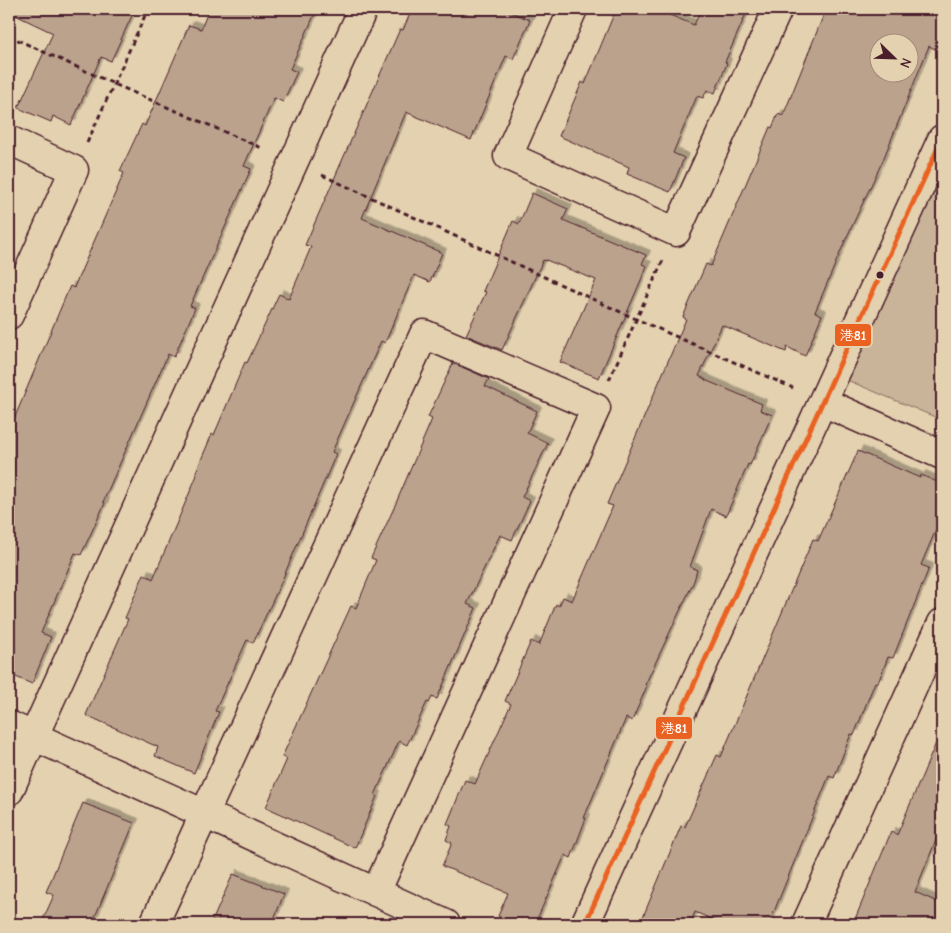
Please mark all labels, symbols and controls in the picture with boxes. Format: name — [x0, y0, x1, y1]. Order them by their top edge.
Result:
north arrow — [868, 32, 918, 82]
text: N — [896, 55, 915, 70]
unlabelled marker — [875, 270, 885, 280]
line badge: 港81 — [834, 323, 872, 347]
text: 港81 — [840, 327, 866, 344]
line badge: 港81 — [655, 716, 693, 740]
text: 港81 — [661, 720, 687, 737]

